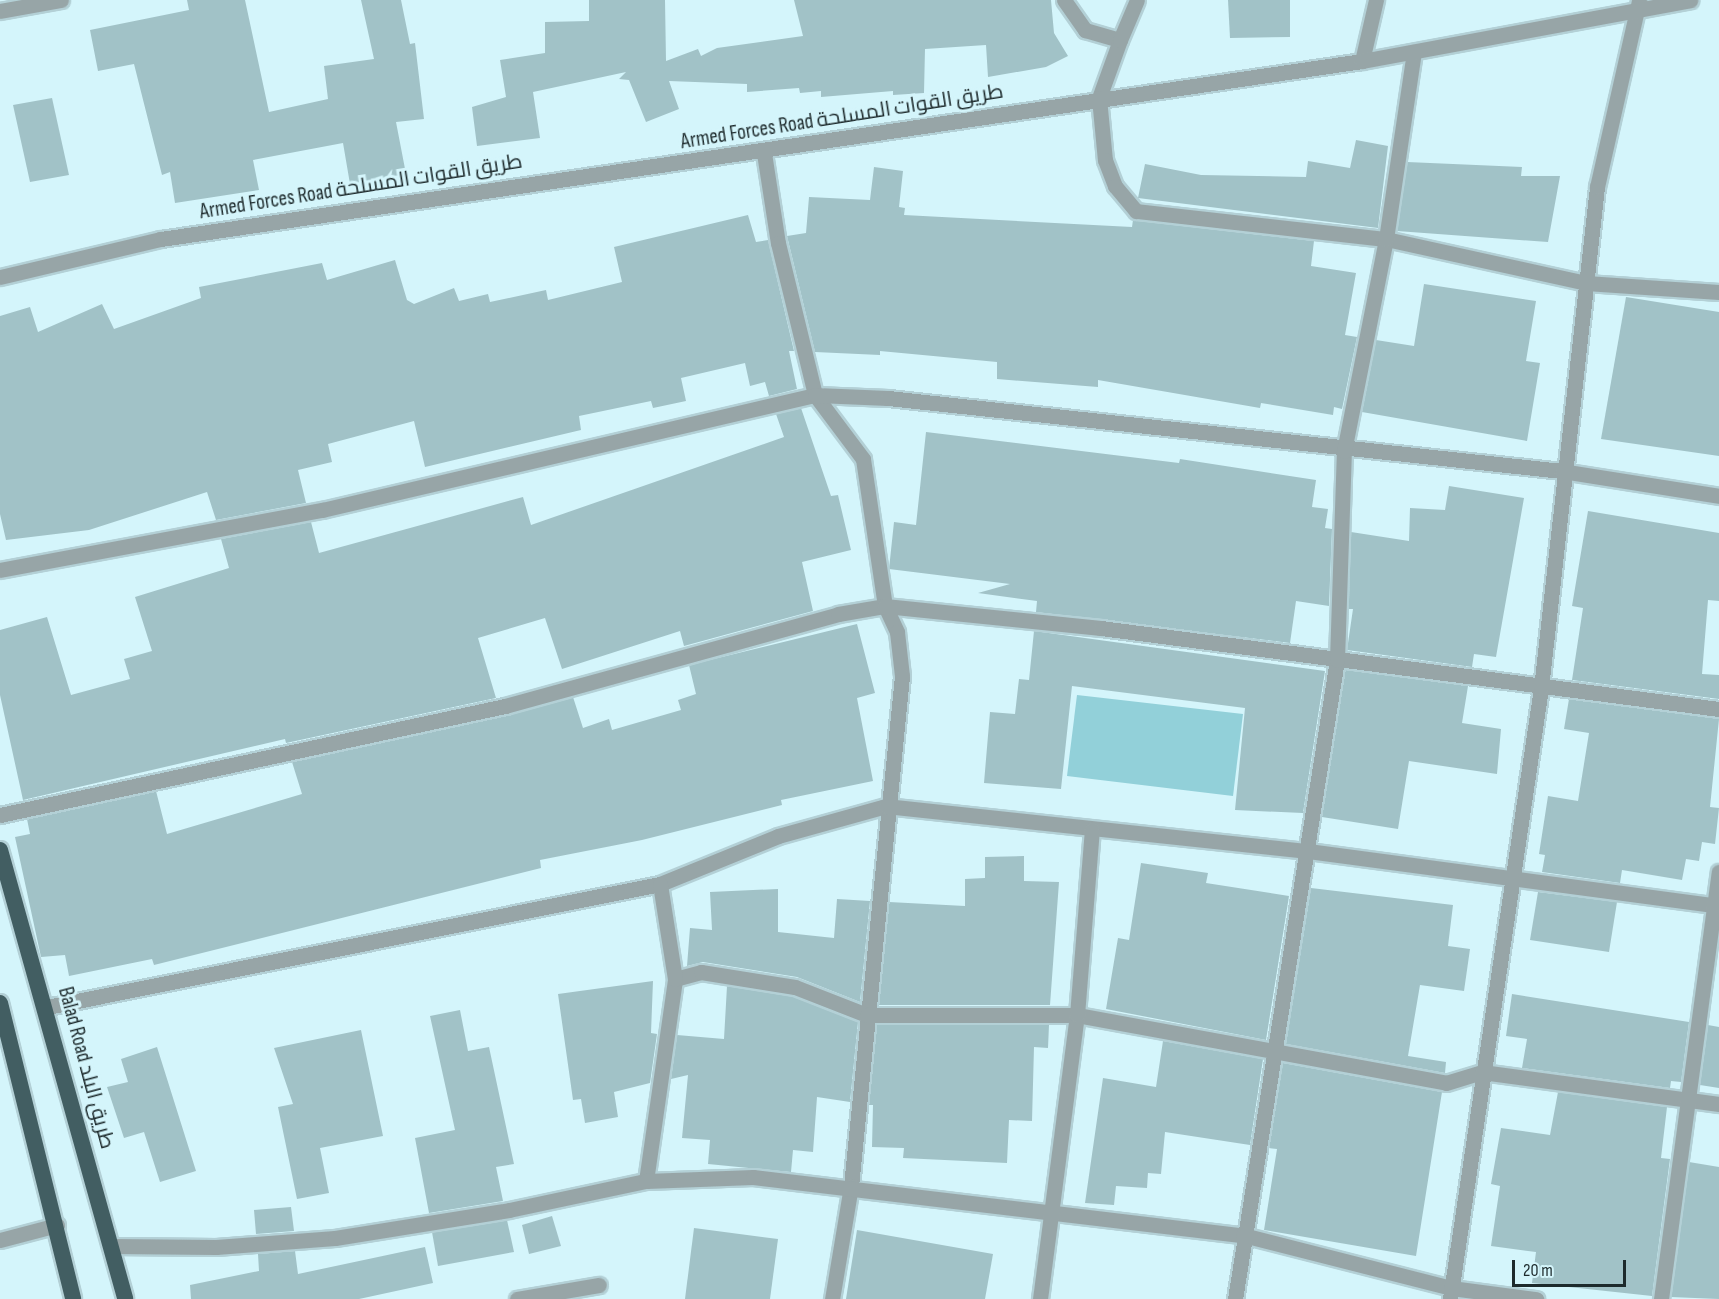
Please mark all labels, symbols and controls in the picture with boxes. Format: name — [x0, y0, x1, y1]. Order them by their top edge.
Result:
street label: Armed Forces Road طريق القوات المسلحة — [679, 79, 1005, 155]
street label: Armed Forces Road طريق القوات المسلحة — [198, 149, 524, 225]
street label: Balad Road طريق البلد — [52, 984, 120, 1152]
scale bar — [1515, 1248, 1629, 1286]
text: 20 m — [1523, 1260, 1553, 1281]

